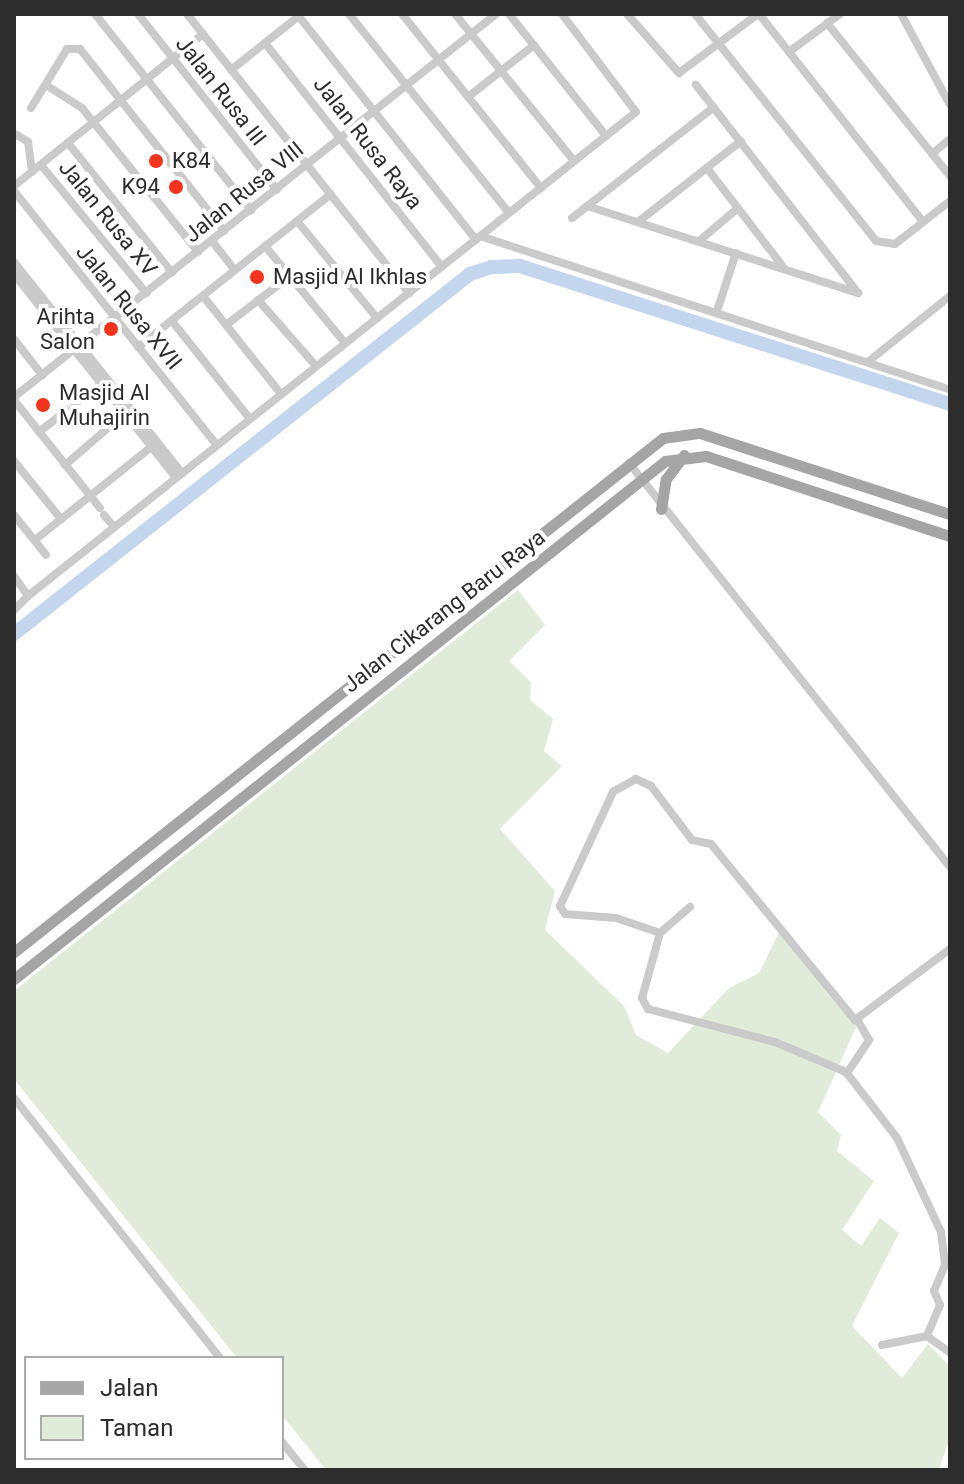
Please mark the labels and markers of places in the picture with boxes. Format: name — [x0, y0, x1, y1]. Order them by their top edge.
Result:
place label: K84 — [172, 148, 211, 174]
marker: K84 — [147, 152, 165, 170]
place label: K94 — [121, 174, 160, 200]
marker: K94 — [167, 178, 185, 196]
place label: Masjid Al Ikhlas — [273, 264, 427, 290]
marker: Masjid Al Ikhlas — [248, 268, 266, 286]
place label: Arihta Salon — [37, 303, 95, 354]
marker: Arihta Salon — [102, 320, 120, 338]
place label: Masjid Al Muhajirin — [59, 379, 150, 430]
marker: Masjid Al Muhajirin — [34, 396, 52, 414]

